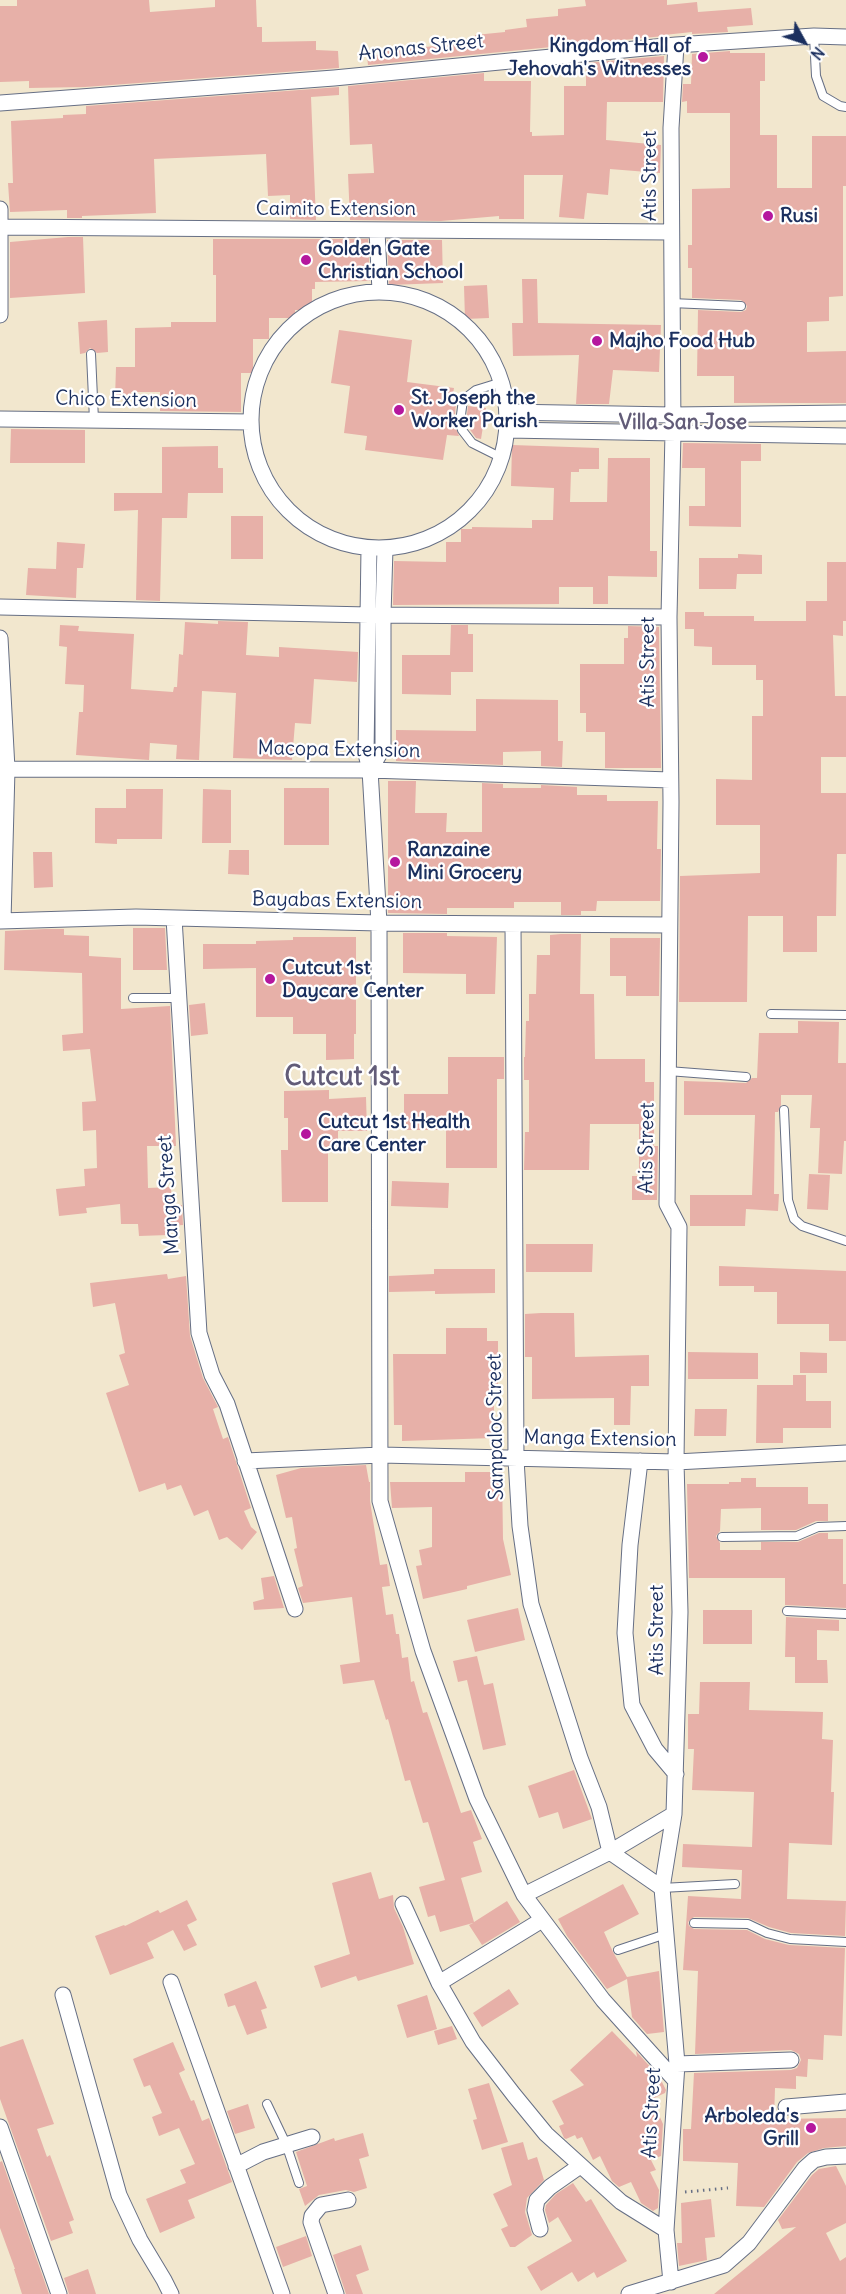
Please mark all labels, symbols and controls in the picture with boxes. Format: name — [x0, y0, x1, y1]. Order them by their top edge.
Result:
north arrow — [774, 12, 834, 72]
street label: Anonas Street — [357, 29, 485, 67]
place label: Kingdom Hall of Jehovah's Witnesses — [508, 34, 691, 81]
text: N — [807, 43, 829, 64]
marker: Kingdom Hall of Jehovah's Witnesses — [696, 50, 710, 64]
street label: Atis Street — [638, 130, 662, 222]
street label: Caimito Extension — [256, 197, 416, 221]
place label: Rusi — [780, 204, 818, 228]
marker: Rusi — [761, 209, 775, 223]
place label: Golden Gate Christian School — [318, 237, 463, 284]
marker: Golden Gate Christian School — [299, 253, 313, 267]
place label: Majho Food Hub — [609, 329, 755, 353]
marker: Majho Food Hub — [590, 334, 604, 348]
place label: St. Joseph the Worker Parish — [411, 386, 538, 433]
street label: Chico Extension — [55, 387, 197, 413]
marker: St. Joseph the Worker Parish — [392, 403, 406, 417]
district label: Villa San Jose — [619, 410, 747, 436]
street label: Atis Street — [636, 616, 660, 708]
street label: Macopa Extension — [257, 737, 421, 763]
place label: Ranzaine Mini Grocery — [407, 838, 522, 885]
marker: Ranzaine Mini Grocery — [388, 855, 402, 869]
street label: Bayabas Extension — [252, 888, 422, 914]
place label: Cutcut 1st Daycare Center — [282, 956, 424, 1003]
marker: Cutcut 1st Daycare Center — [263, 972, 277, 986]
district label: Cutcut 1st — [285, 1062, 399, 1094]
street label: Atis Street — [634, 1102, 660, 1194]
place label: Cutcut 1st Health Care Center — [318, 1110, 470, 1157]
marker: Cutcut 1st Health Care Center — [299, 1127, 313, 1141]
street label: Manga Street — [153, 1134, 185, 1256]
street label: Sampaloc Street — [483, 1353, 509, 1501]
street label: Manga Extension — [523, 1426, 677, 1452]
street label: Atis Street — [645, 1584, 669, 1676]
street label: Atis Street — [638, 2067, 666, 2159]
place label: Arboleda's Grill — [704, 2104, 799, 2151]
marker: Arboleda's Grill — [804, 2121, 818, 2135]

